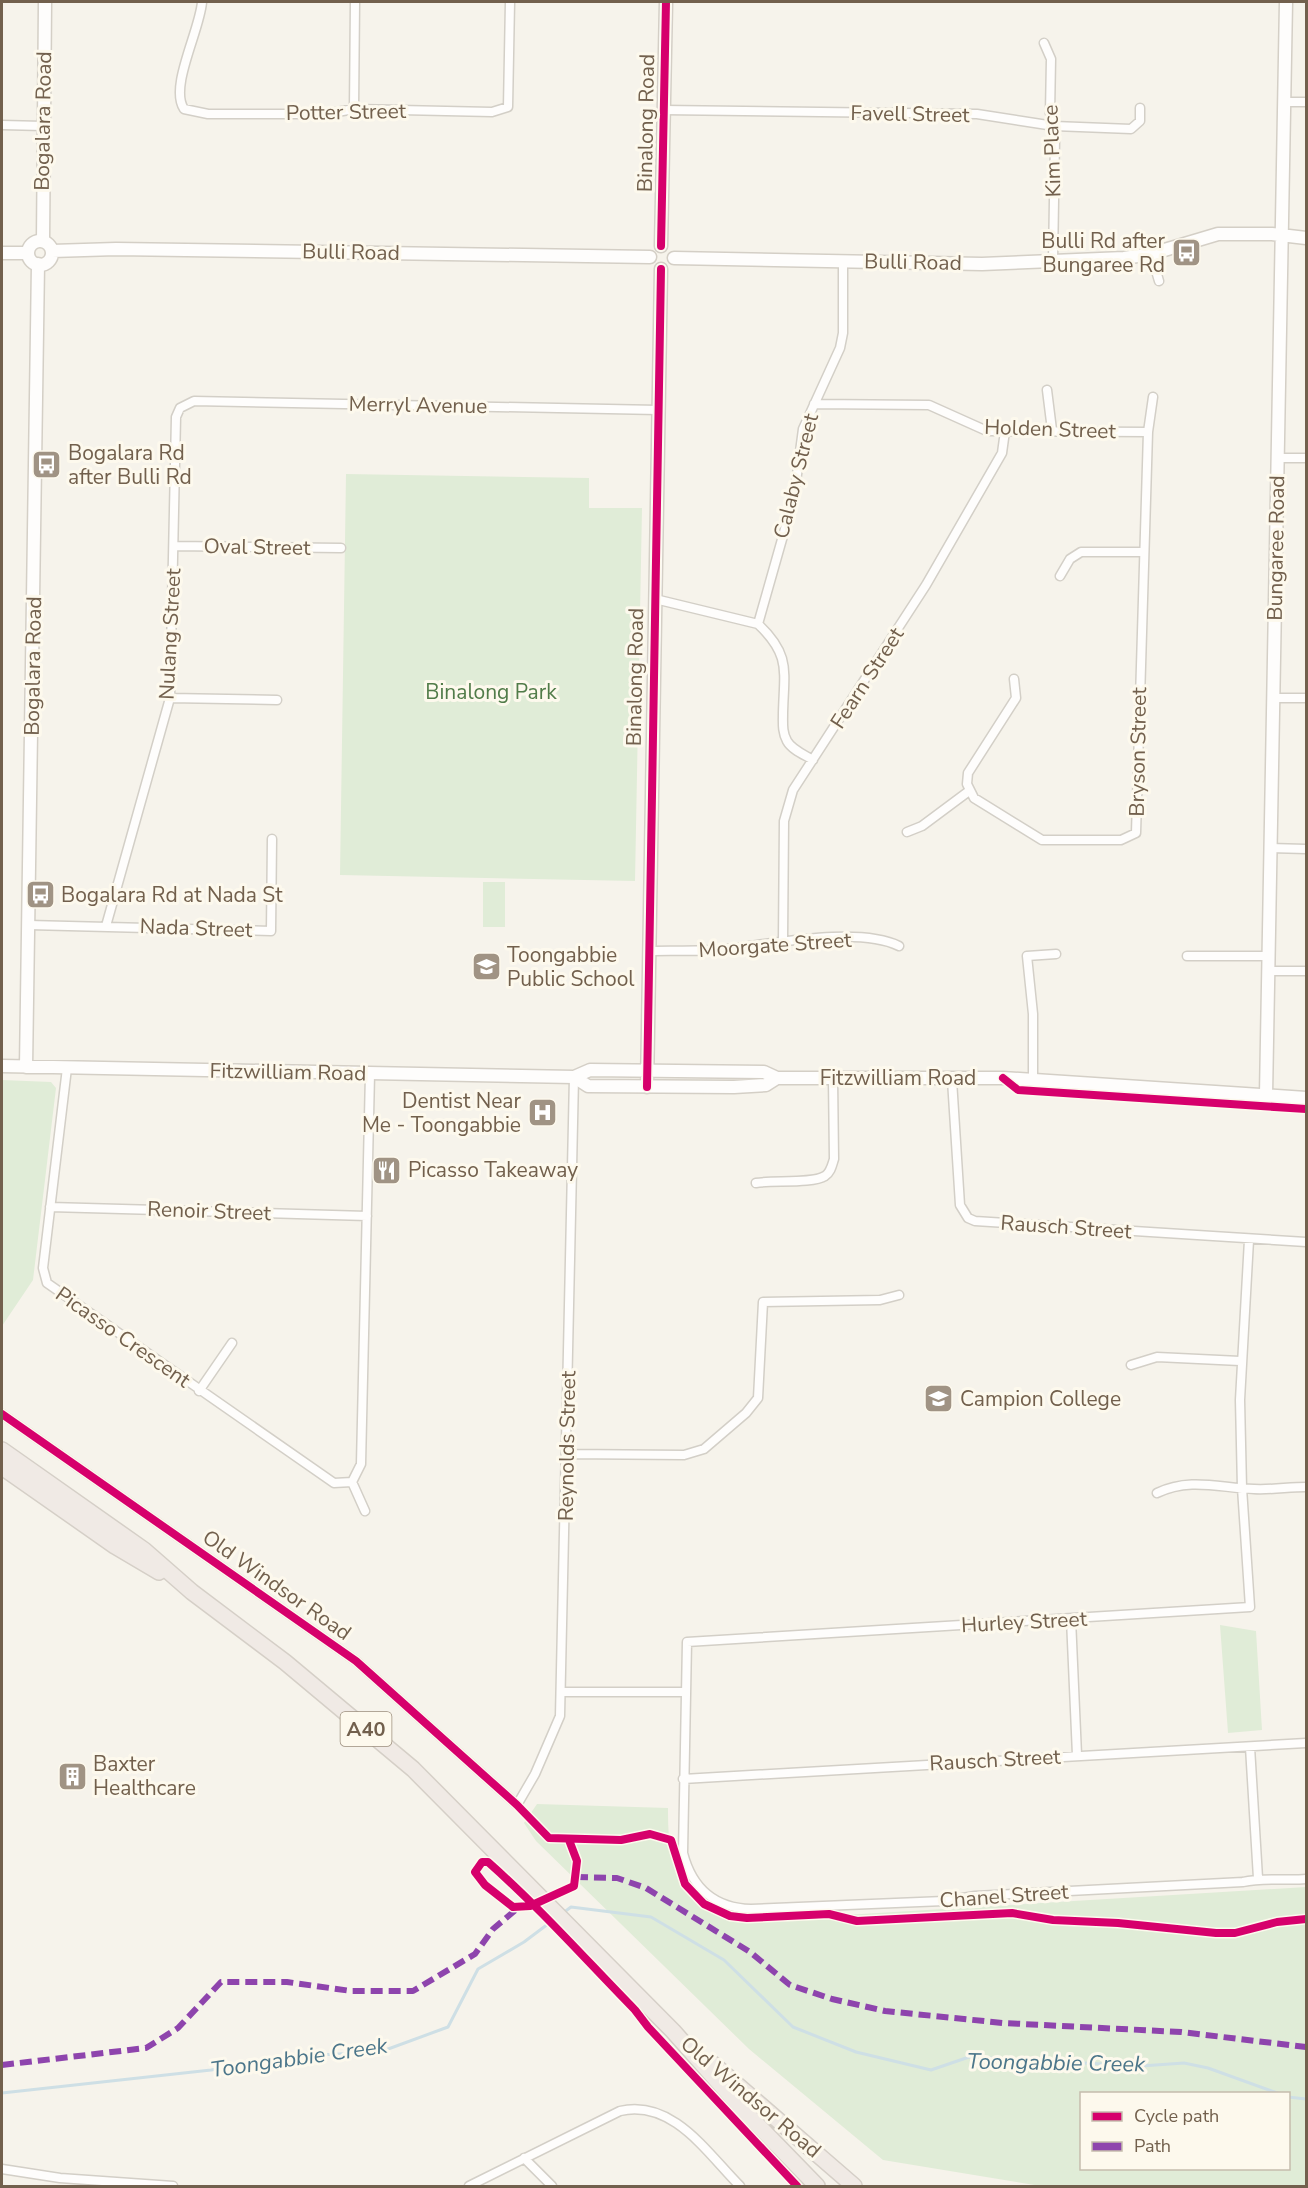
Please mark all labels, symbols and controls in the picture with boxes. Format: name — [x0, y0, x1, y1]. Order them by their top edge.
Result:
street label: Bogalara Road — [28, 51, 58, 191]
street label: Binalong Road — [631, 54, 661, 192]
street label: Potter Street — [286, 97, 407, 127]
street label: Favell Street — [850, 99, 970, 129]
street label: Kim Place — [1036, 104, 1068, 198]
place label: Bulli Rd after Bungaree Rd — [1041, 227, 1165, 279]
street label: Bulli Road — [302, 237, 400, 267]
bus stop icon: Bulli Rd after Bungaree Rd — [1170, 237, 1202, 269]
street label: Bulli Road — [864, 247, 962, 277]
street label: Merryl Avenue — [348, 390, 488, 420]
street label: Calaby Street — [767, 410, 825, 541]
street label: Holden Street — [984, 413, 1117, 445]
place label: Bogalara Rd after Bulli Rd — [68, 439, 192, 491]
bus stop icon: Bogalara Rd after Bulli Rd — [31, 449, 63, 481]
street label: Bungaree Road — [1261, 475, 1291, 621]
street label: Oval Street — [203, 532, 311, 562]
street label: Nulang Street — [153, 567, 187, 700]
street label: Bogalara Road — [18, 596, 48, 736]
street label: Binalong Road — [620, 608, 650, 746]
street label: Fearn Street — [824, 621, 911, 734]
park label: Binalong Park — [425, 678, 557, 706]
street label: Bryson Street — [1123, 686, 1153, 817]
bus stop icon: Bogalara Rd at Nada St — [24, 879, 56, 911]
place label: Bogalara Rd at Nada St — [61, 881, 283, 909]
street label: Nada Street — [139, 912, 253, 944]
street label: Moorgate Street — [698, 926, 853, 964]
place label: Toongabbie Public School — [507, 941, 635, 993]
school or university icon: Toongabbie Public School — [470, 951, 502, 983]
street label: Fitzwilliam Road — [210, 1057, 366, 1087]
street label: Fitzwilliam Road — [820, 1064, 976, 1092]
place label: Dentist Near Me - Toongabbie — [362, 1087, 521, 1139]
hospital icon: Dentist Near Me - Toongabbie — [526, 1097, 558, 1129]
restaurant icon: Picasso Takeaway — [371, 1154, 403, 1186]
place label: Picasso Takeaway — [408, 1156, 578, 1184]
street label: Renoir Street — [147, 1195, 272, 1227]
street label: Rausch Street — [999, 1208, 1133, 1246]
street label: Picasso Crescent — [50, 1280, 197, 1394]
street label: Reynolds Street — [552, 1370, 582, 1521]
school or university icon: Campion College — [923, 1383, 955, 1415]
place label: Campion College — [960, 1385, 1121, 1413]
street label: Old Windsor Road — [197, 1523, 357, 1647]
street label: Hurley Street — [960, 1605, 1088, 1639]
road number: A40 — [340, 1712, 392, 1746]
street label: Rausch Street — [929, 1743, 1062, 1777]
place label: Baxter Healthcare — [93, 1750, 196, 1802]
building icon: Baxter Healthcare — [56, 1760, 88, 1792]
street label: Chanel Street — [939, 1877, 1070, 1914]
street label: Old Windsor Road — [675, 2030, 827, 2164]
water label: Toongabbie Creek — [209, 2031, 390, 2085]
water label: Toongabbie Creek — [967, 2046, 1146, 2080]
legend — [1080, 2092, 1290, 2170]
text: Cycle path — [1134, 2104, 1219, 2128]
text: Path — [1134, 2134, 1171, 2158]

